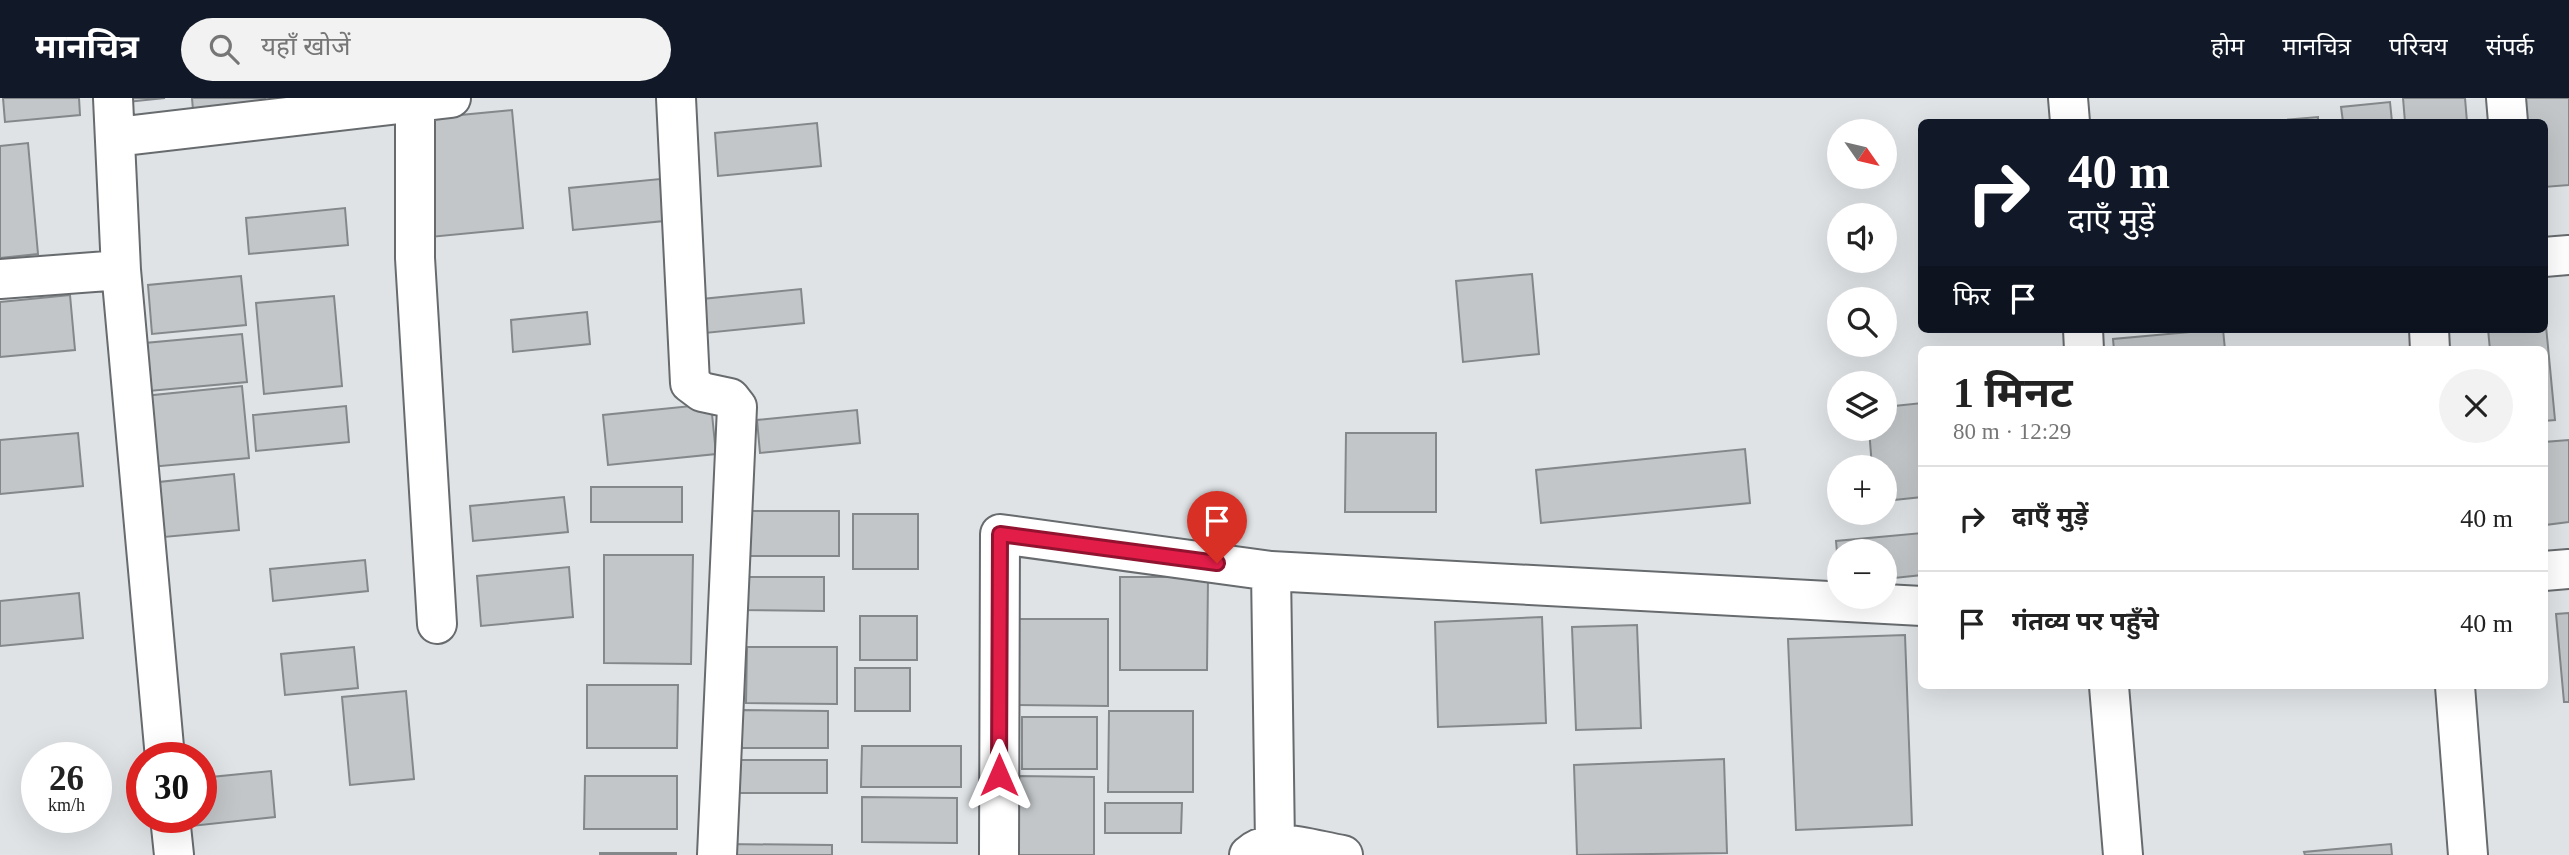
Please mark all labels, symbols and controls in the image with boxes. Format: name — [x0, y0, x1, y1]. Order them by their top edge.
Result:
search box — [181, 18, 671, 81]
text: मानचित्र — [35, 29, 139, 65]
icon: search — [205, 30, 243, 68]
text: यहाँ खोजें — [261, 32, 350, 61]
text: होम — [2211, 34, 2244, 60]
text: मानचित्र — [2282, 34, 2351, 60]
text: परिचय — [2389, 34, 2448, 60]
text: संपर्क — [2486, 34, 2534, 60]
north arrow — [1827, 119, 1897, 189]
map controls — [1827, 119, 1897, 609]
text: 40 m — [2068, 144, 2170, 199]
icon: right — [1953, 147, 2044, 238]
text: दाएँ मुड़ें — [2068, 202, 2155, 238]
button: sound — [1827, 203, 1897, 273]
icon: arrive — [2004, 280, 2042, 318]
text: फिर — [1953, 282, 1990, 311]
button: search — [1827, 287, 1897, 357]
button: close — [2439, 369, 2513, 443]
text: 1 मिनट — [1953, 370, 2073, 416]
button: layers — [1827, 371, 1897, 441]
text: 80 m · 12:29 — [1953, 419, 2071, 444]
button: + — [1827, 455, 1897, 525]
pin — [1187, 491, 1247, 563]
icon: right — [1953, 500, 1991, 538]
icon: arrive — [1198, 502, 1236, 540]
text: दाएँ मुड़ें — [2012, 502, 2088, 531]
text: 40 m — [2460, 504, 2513, 533]
button: − — [1827, 539, 1897, 609]
icon: arrive — [1953, 605, 1991, 643]
text: गंतव्य पर पहुँचे — [2012, 607, 2159, 636]
text: 40 m — [2460, 609, 2513, 638]
position arrow — [962, 738, 1036, 812]
speed limit sign: 30 — [126, 742, 217, 833]
text: 26 — [49, 759, 84, 798]
text: km/h — [48, 795, 85, 815]

